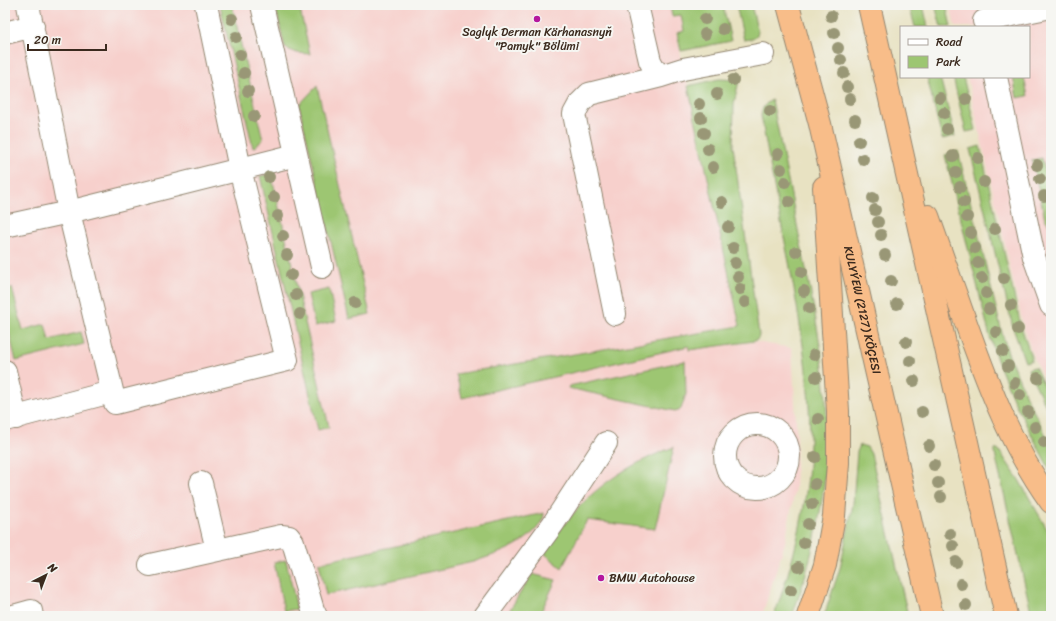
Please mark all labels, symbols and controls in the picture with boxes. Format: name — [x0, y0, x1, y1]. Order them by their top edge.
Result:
marker: Saglyk Derman Kärhanasnyň "Pamyk" Bölümi — [532, 14, 542, 24]
place label: Saglyk Derman Kärhanasnyň "Pamyk" Bölümi — [462, 21, 612, 57]
scale bar — [28, 26, 106, 52]
legend — [900, 26, 1030, 78]
text: 20 m — [34, 29, 61, 51]
text: Road — [936, 31, 963, 53]
text: Park — [936, 51, 961, 73]
street label: KULYÝEW (2127) KÖÇESI — [837, 244, 888, 377]
north arrow — [26, 555, 66, 595]
text: N — [42, 558, 62, 578]
place label: BMW Autohouse — [609, 567, 695, 589]
marker: BMW Autohouse — [596, 573, 606, 583]

